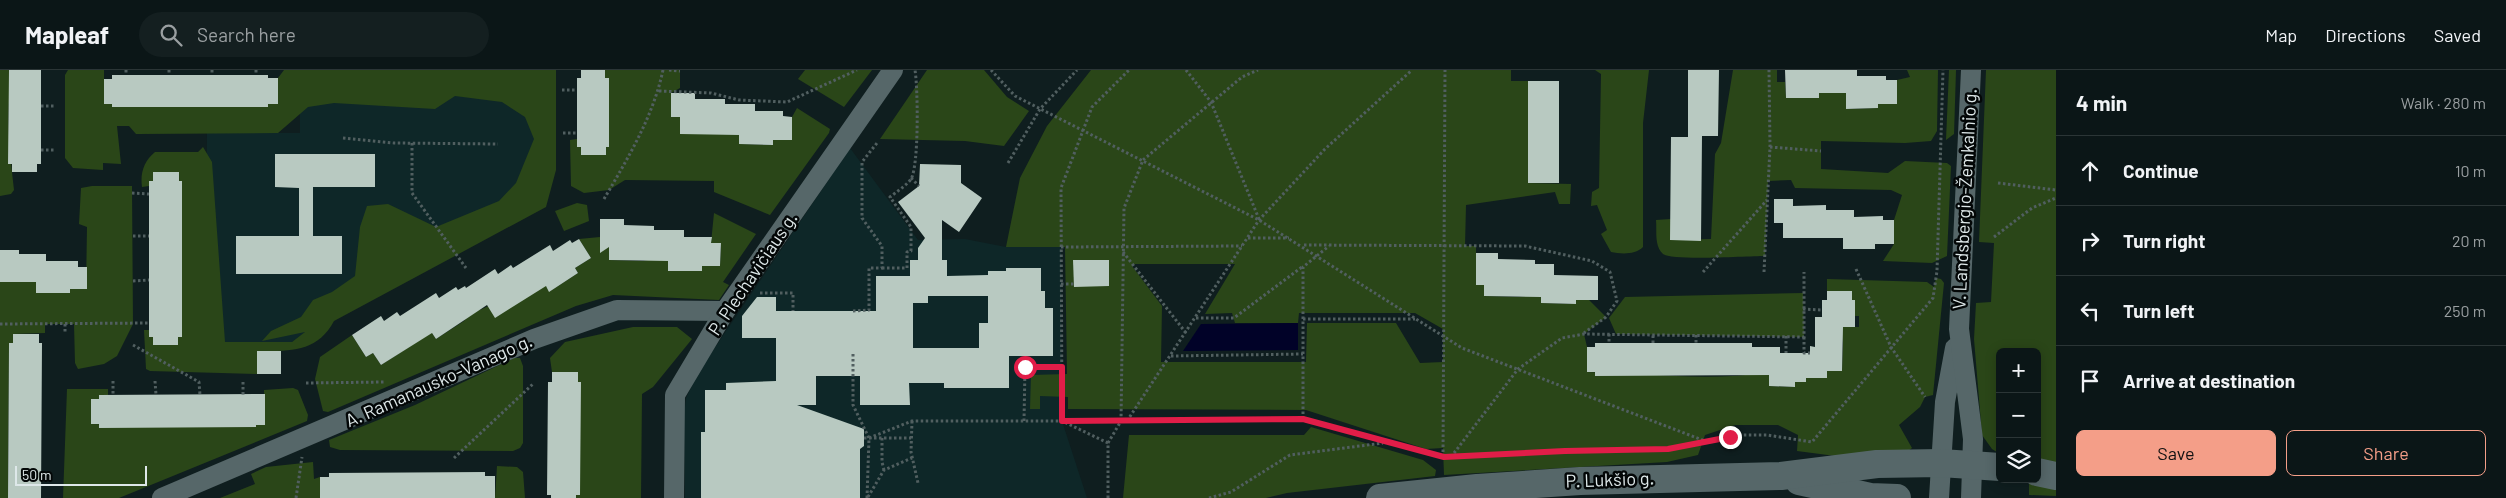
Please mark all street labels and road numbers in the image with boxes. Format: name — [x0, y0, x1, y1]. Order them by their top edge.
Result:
street label: V. Landsbergio-Žemkalnio g. — [1947, 88, 1981, 310]
street label: P. Plechavičiaus g. — [703, 208, 802, 339]
street label: A. Ramanausko-Vanago g. — [342, 329, 535, 431]
street label: P. Lukšio g. — [1565, 466, 1655, 492]

